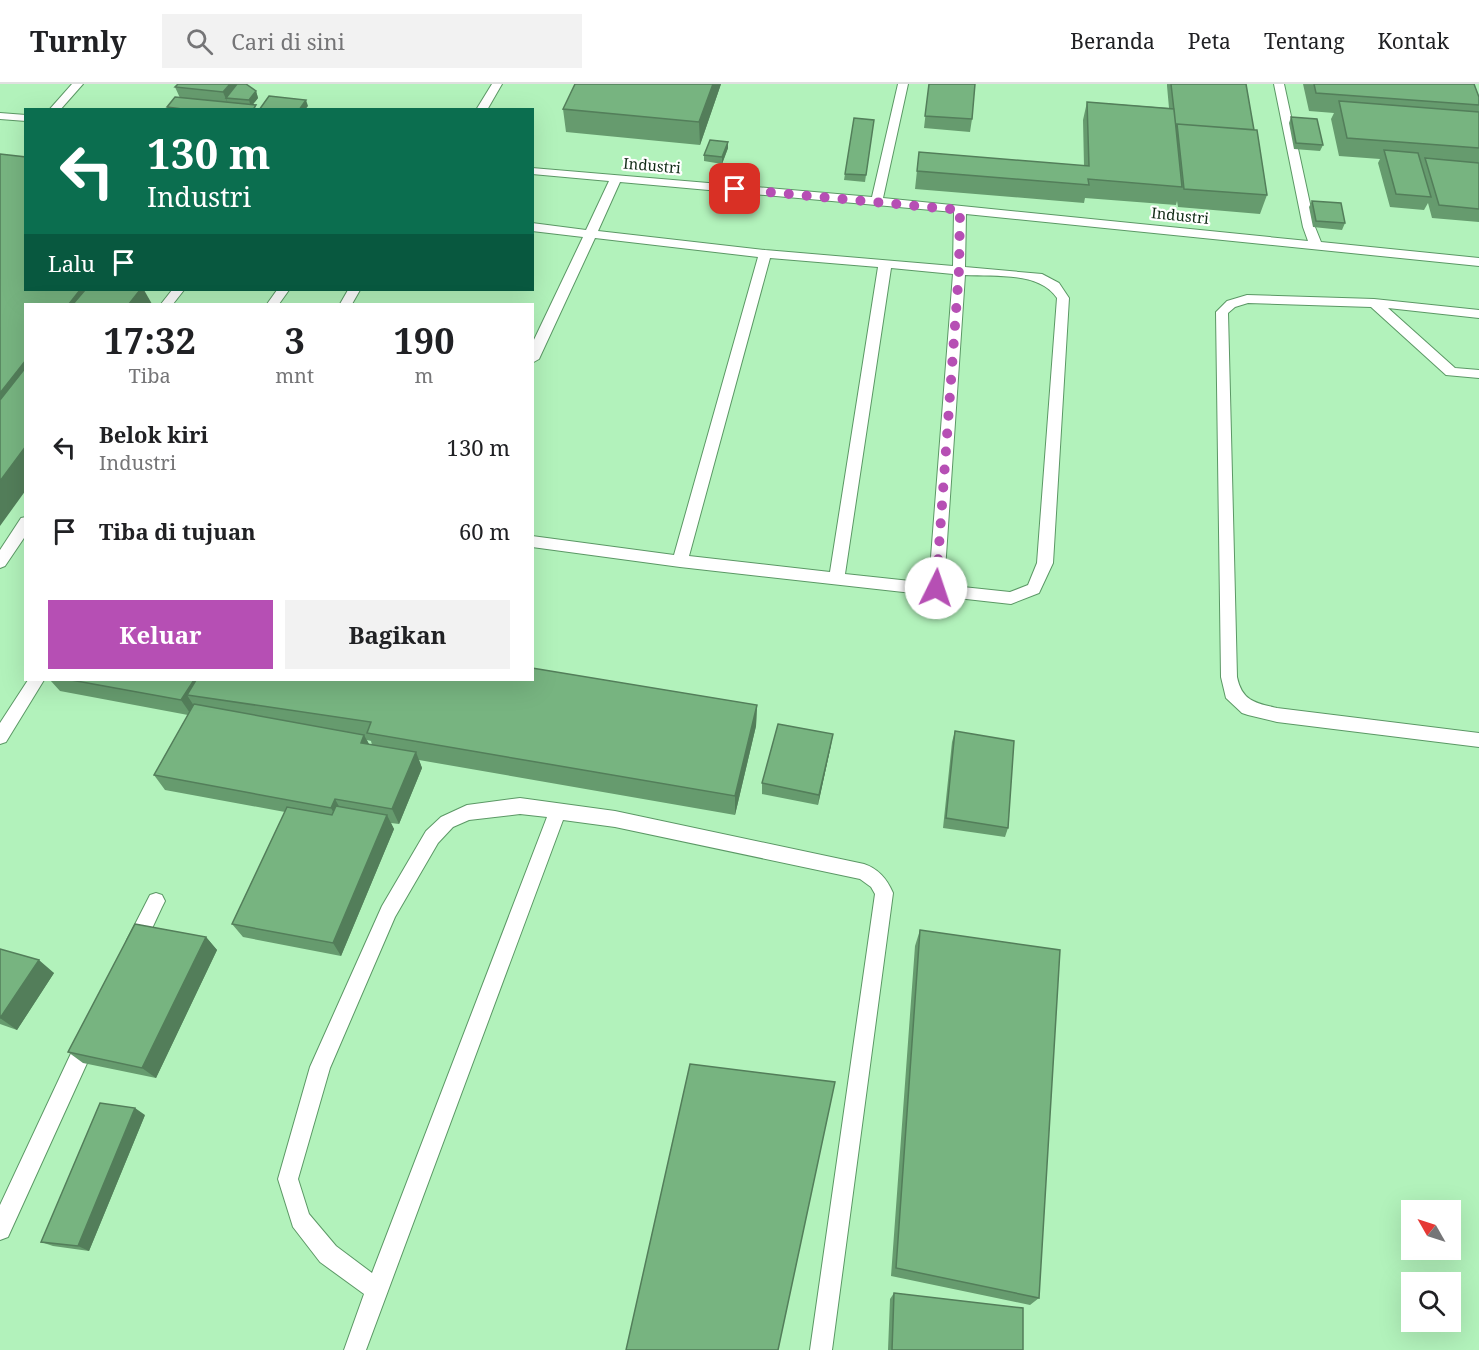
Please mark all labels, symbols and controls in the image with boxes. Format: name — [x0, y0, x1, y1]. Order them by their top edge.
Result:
search box — [162, 14, 582, 68]
text: Turnly — [30, 22, 126, 60]
icon: search — [183, 25, 216, 58]
text: Cari di sini — [231, 26, 345, 56]
text: Beranda — [1070, 27, 1155, 55]
text: Peta — [1188, 27, 1231, 55]
text: Tentang — [1264, 27, 1345, 55]
text: Kontak — [1378, 27, 1449, 55]
text: 130 m — [147, 124, 271, 181]
icon: left — [48, 132, 126, 210]
street label: Industri — [622, 153, 682, 178]
pin — [709, 163, 760, 214]
icon: arrive — [718, 172, 751, 205]
text: Industri — [147, 178, 251, 215]
street label: Industri — [1150, 202, 1210, 228]
icon: arrive — [107, 246, 140, 279]
text: Lalu — [48, 248, 95, 278]
text: 17:32 — [103, 316, 196, 365]
text: 3 — [284, 316, 305, 365]
text: 190 — [394, 316, 455, 365]
text: Tiba — [129, 362, 171, 389]
text: mnt — [275, 362, 314, 389]
text: m — [415, 362, 433, 389]
text: Belok kiri — [99, 419, 208, 449]
icon: left — [48, 431, 81, 464]
text: 130 m — [447, 432, 510, 462]
text: Industri — [99, 449, 176, 476]
icon: arrive — [48, 515, 81, 548]
text: Tiba di tujuan — [99, 516, 256, 546]
text: 60 m — [459, 516, 510, 546]
position arrow — [904, 556, 968, 620]
button: Keluar — [48, 600, 273, 669]
button: Bagikan — [285, 600, 510, 669]
north arrow — [1401, 1200, 1461, 1260]
map controls — [1401, 1200, 1461, 1332]
button: search — [1401, 1272, 1461, 1332]

